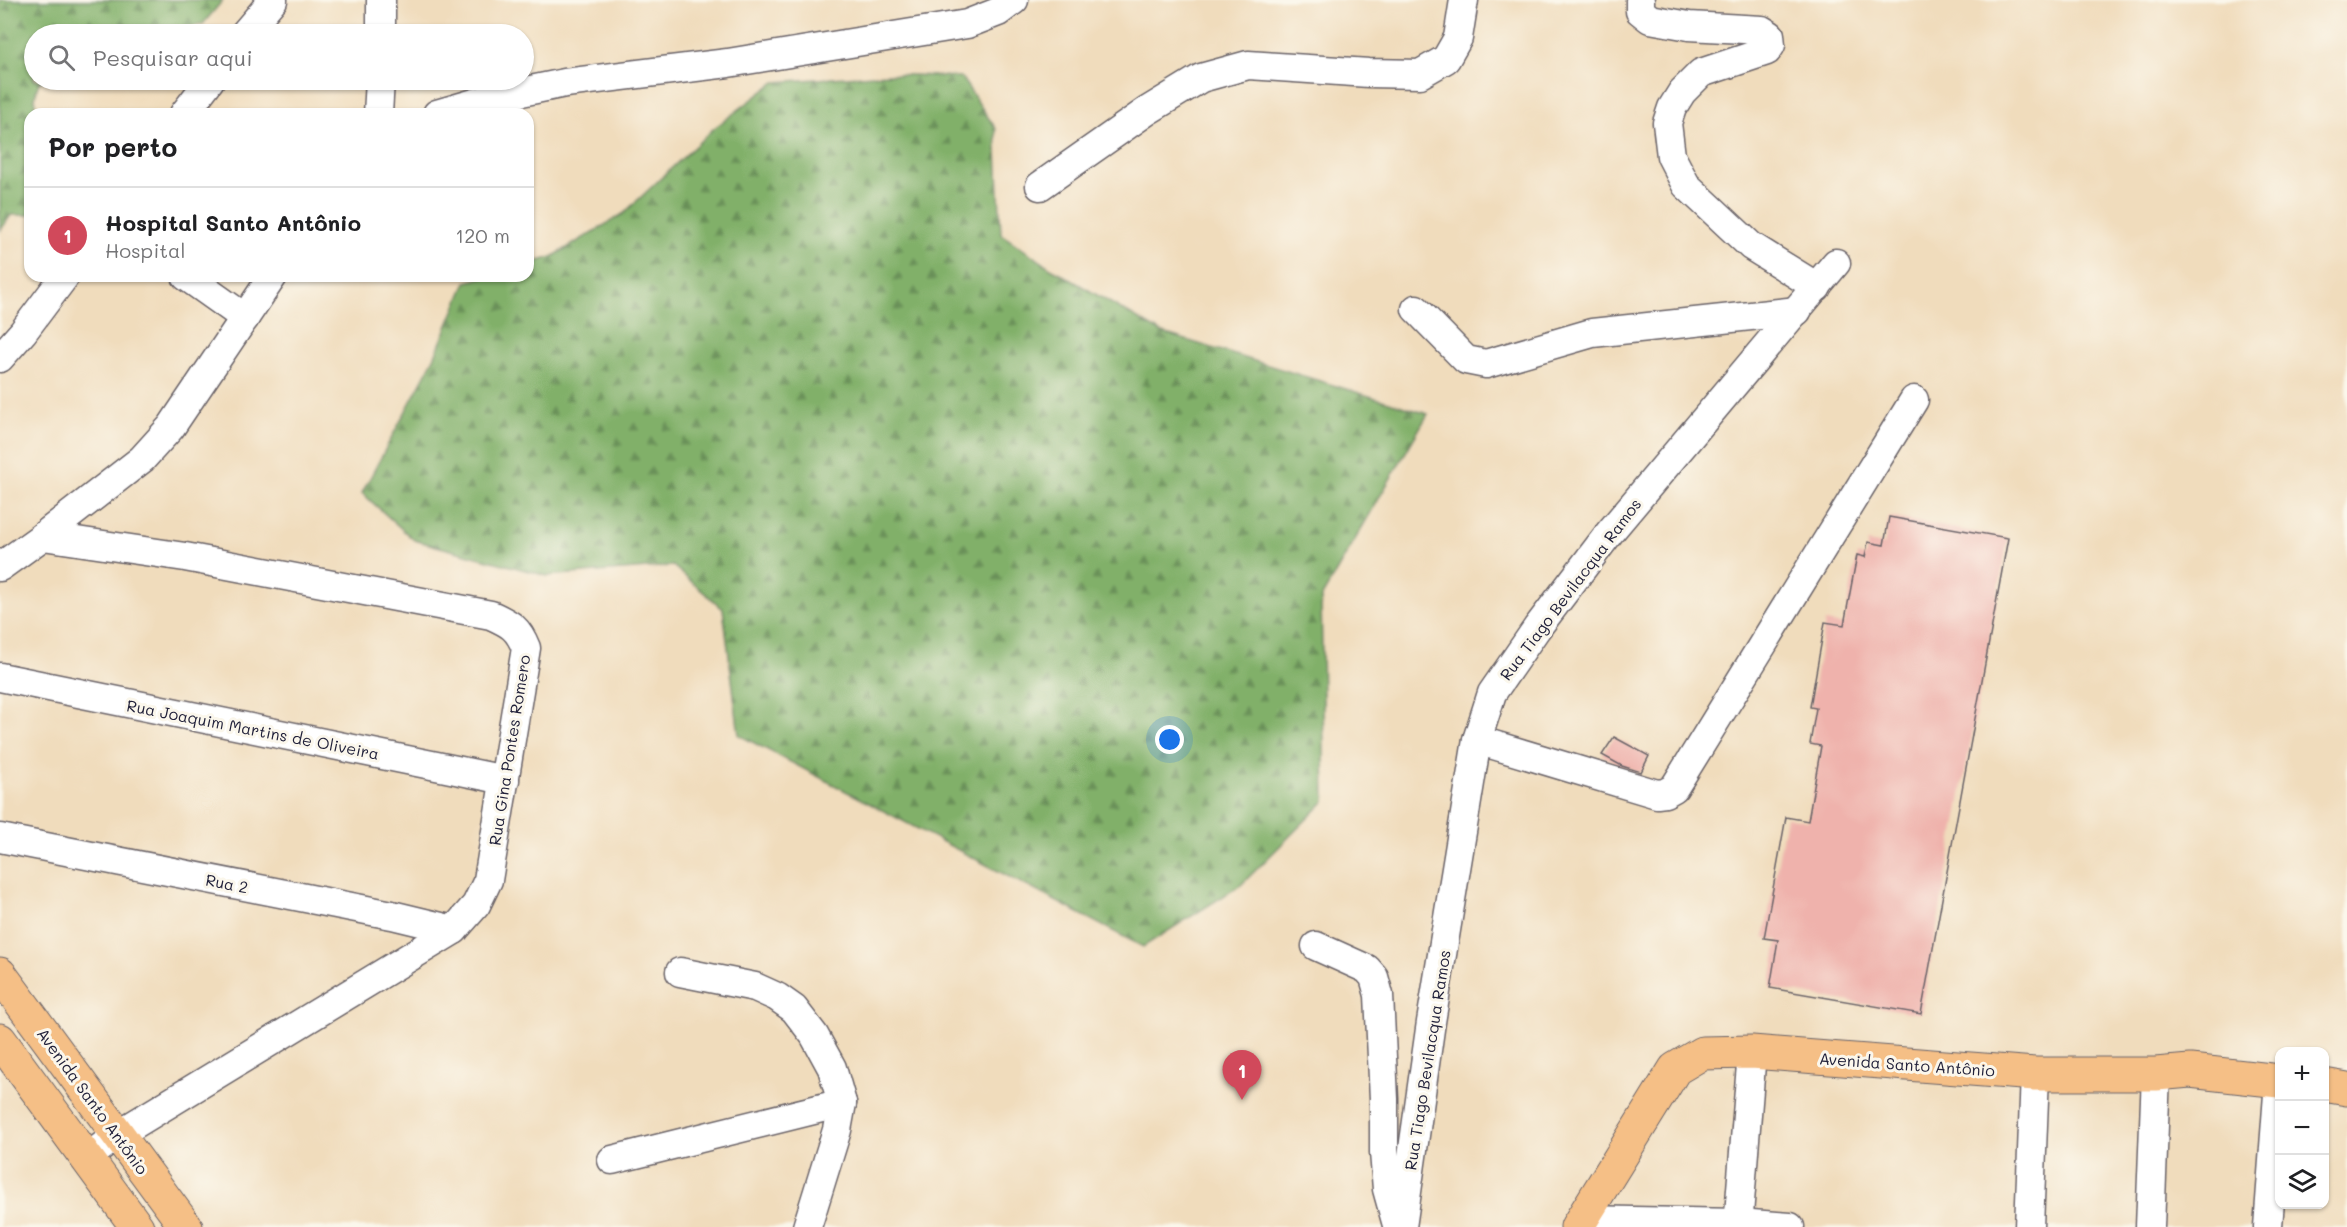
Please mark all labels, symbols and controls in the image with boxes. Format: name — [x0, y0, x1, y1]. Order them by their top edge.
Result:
search box — [24, 24, 534, 90]
icon: search — [45, 41, 78, 74]
text: Pesquisar aqui — [93, 43, 253, 72]
text: Por perto — [48, 130, 177, 164]
text: Hospital Santo Antônio — [105, 208, 361, 237]
text: 1 — [63, 222, 72, 248]
text: 120 m — [455, 222, 510, 248]
text: Hospital — [105, 237, 186, 263]
street label: Rua Tiago Bevilacqua Ramos — [1495, 494, 1645, 684]
street label: Rua Gina Pontes Romero — [484, 653, 534, 847]
street label: Rua Joaquim Martins de Oliveira — [125, 694, 381, 764]
your location — [1155, 725, 1184, 754]
street label: Rua 2 — [204, 869, 250, 897]
street label: Rua Tiago Bevilacqua Ramos — [1399, 948, 1455, 1172]
street label: Avenida Santo Antônio — [33, 1024, 153, 1178]
street label: Avenida Santo Antônio — [1818, 1047, 1996, 1081]
map controls — [2275, 1047, 2329, 1209]
button: + — [2275, 1047, 2329, 1101]
pin: 1 — [1222, 1050, 1262, 1100]
button: − — [2275, 1101, 2329, 1155]
button: layers — [2275, 1155, 2329, 1209]

